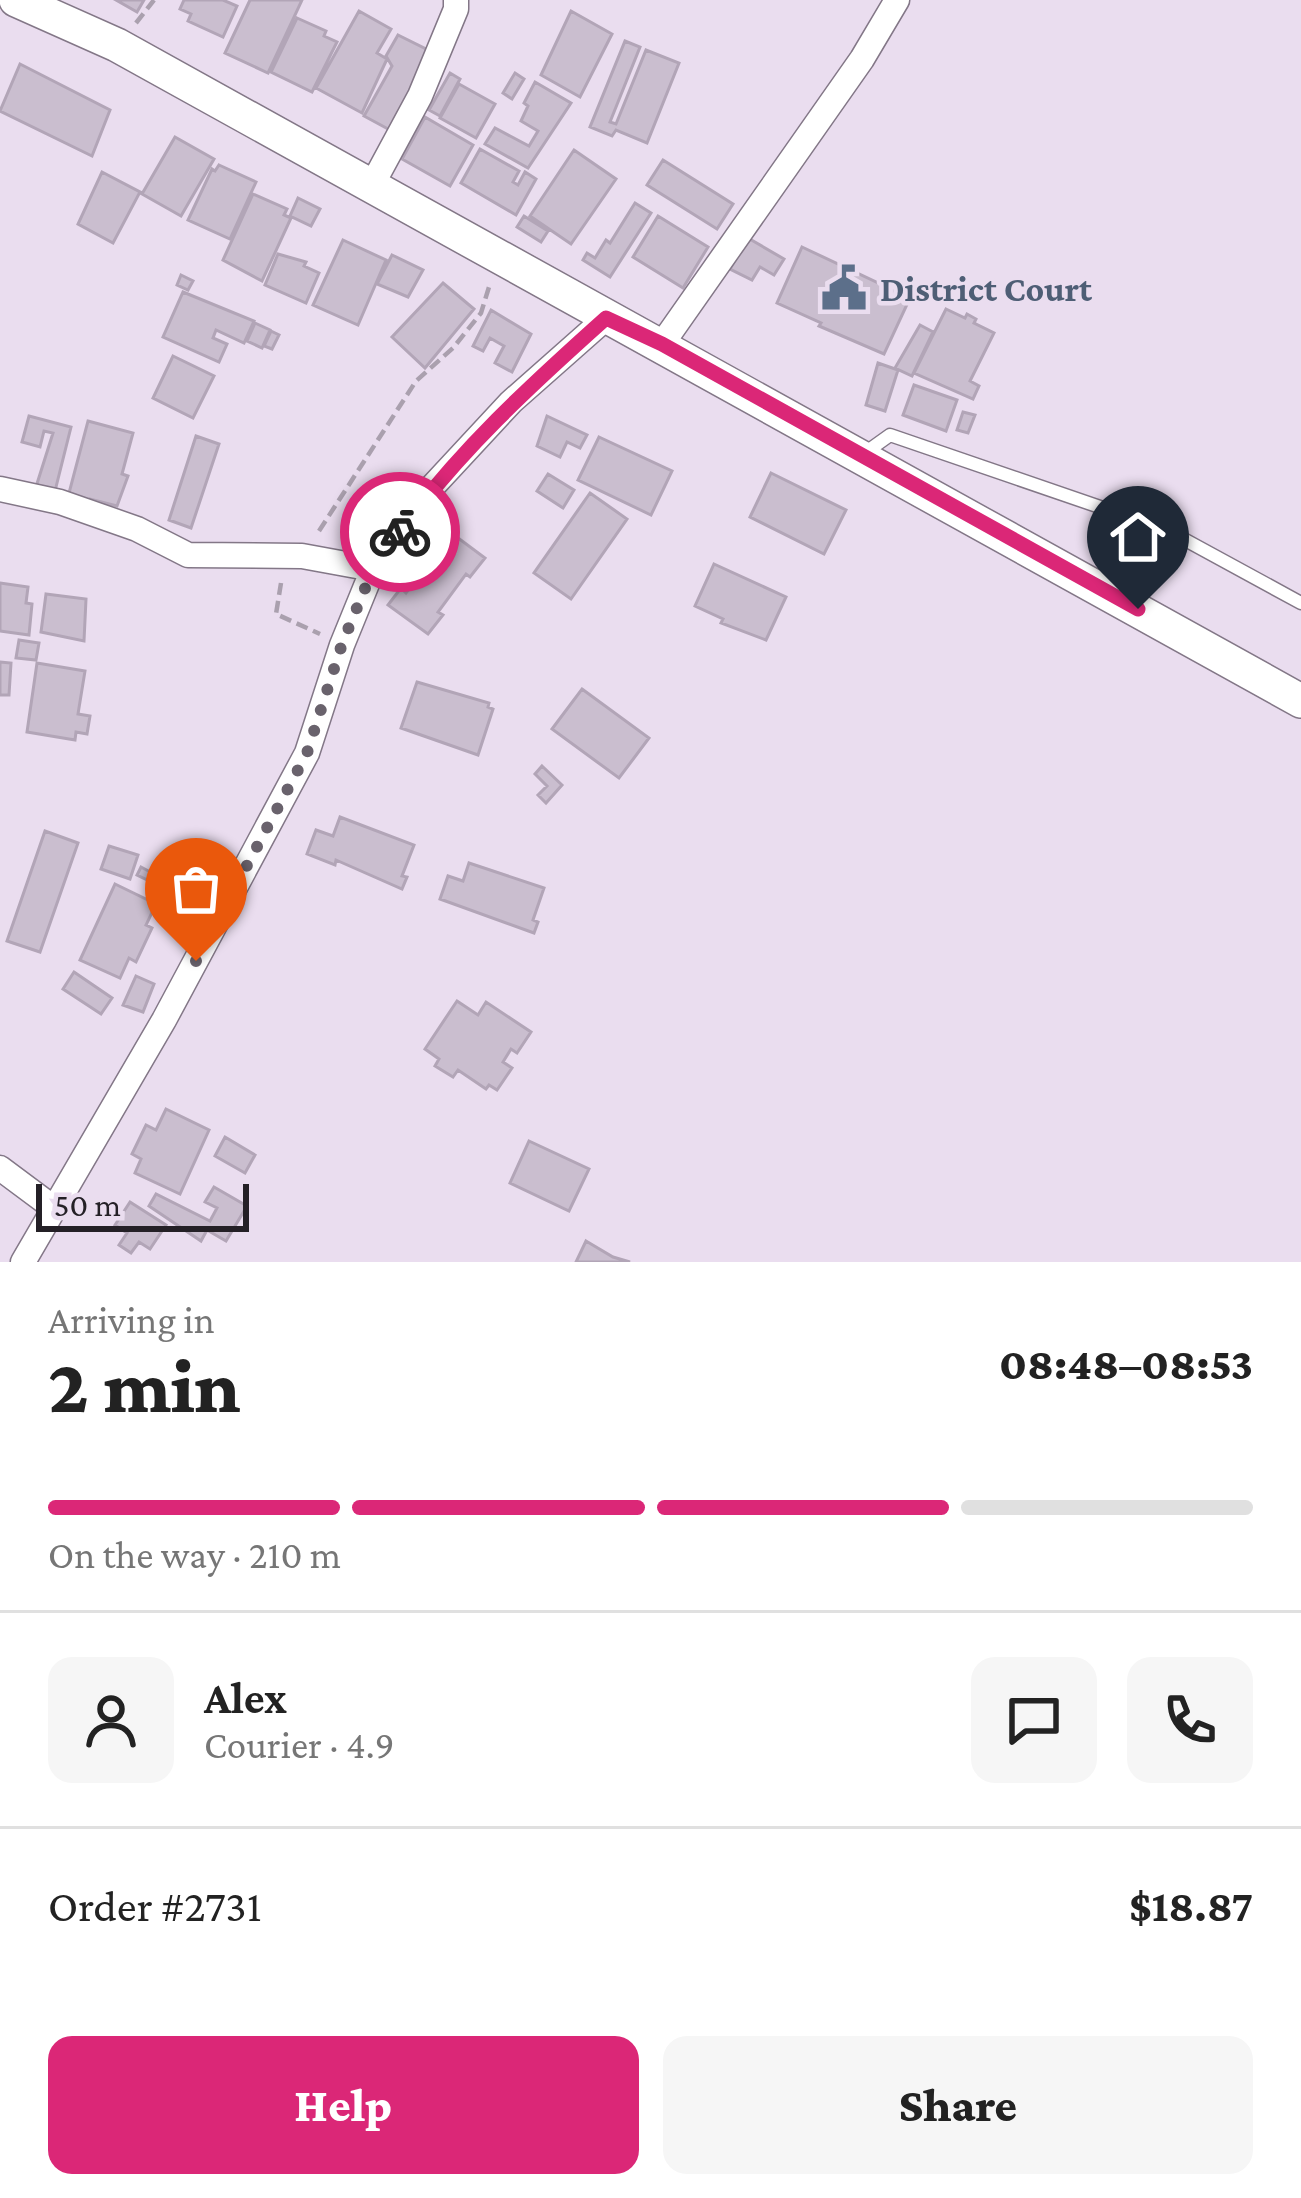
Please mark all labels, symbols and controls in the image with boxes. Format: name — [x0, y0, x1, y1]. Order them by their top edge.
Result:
public building icon: District Court — [819, 263, 869, 313]
place label: District Court — [880, 269, 1093, 309]
courier — [340, 472, 460, 592]
pin — [1087, 486, 1189, 609]
icon: bike — [367, 499, 433, 565]
icon: home — [1105, 504, 1171, 570]
pin — [145, 838, 247, 961]
icon: bag — [163, 856, 229, 922]
scale bar — [36, 1178, 249, 1231]
text: 50 m — [54, 1186, 121, 1223]
text: Arriving in — [48, 1298, 215, 1341]
text: 08:48–08:53 — [999, 1339, 1253, 1389]
text: 2 min — [48, 1342, 241, 1429]
text: On the way · 210 m — [48, 1533, 341, 1576]
button: person — [48, 1657, 174, 1783]
button: chat — [971, 1657, 1097, 1783]
button: phone — [1127, 1657, 1253, 1783]
text: Alex — [204, 1673, 287, 1723]
text: Courier · 4.9 — [204, 1723, 395, 1766]
text: Order #2731 — [48, 1881, 262, 1931]
text: $18.87 — [1129, 1881, 1253, 1931]
button: Help — [48, 2036, 639, 2174]
button: Share — [663, 2036, 1253, 2174]

